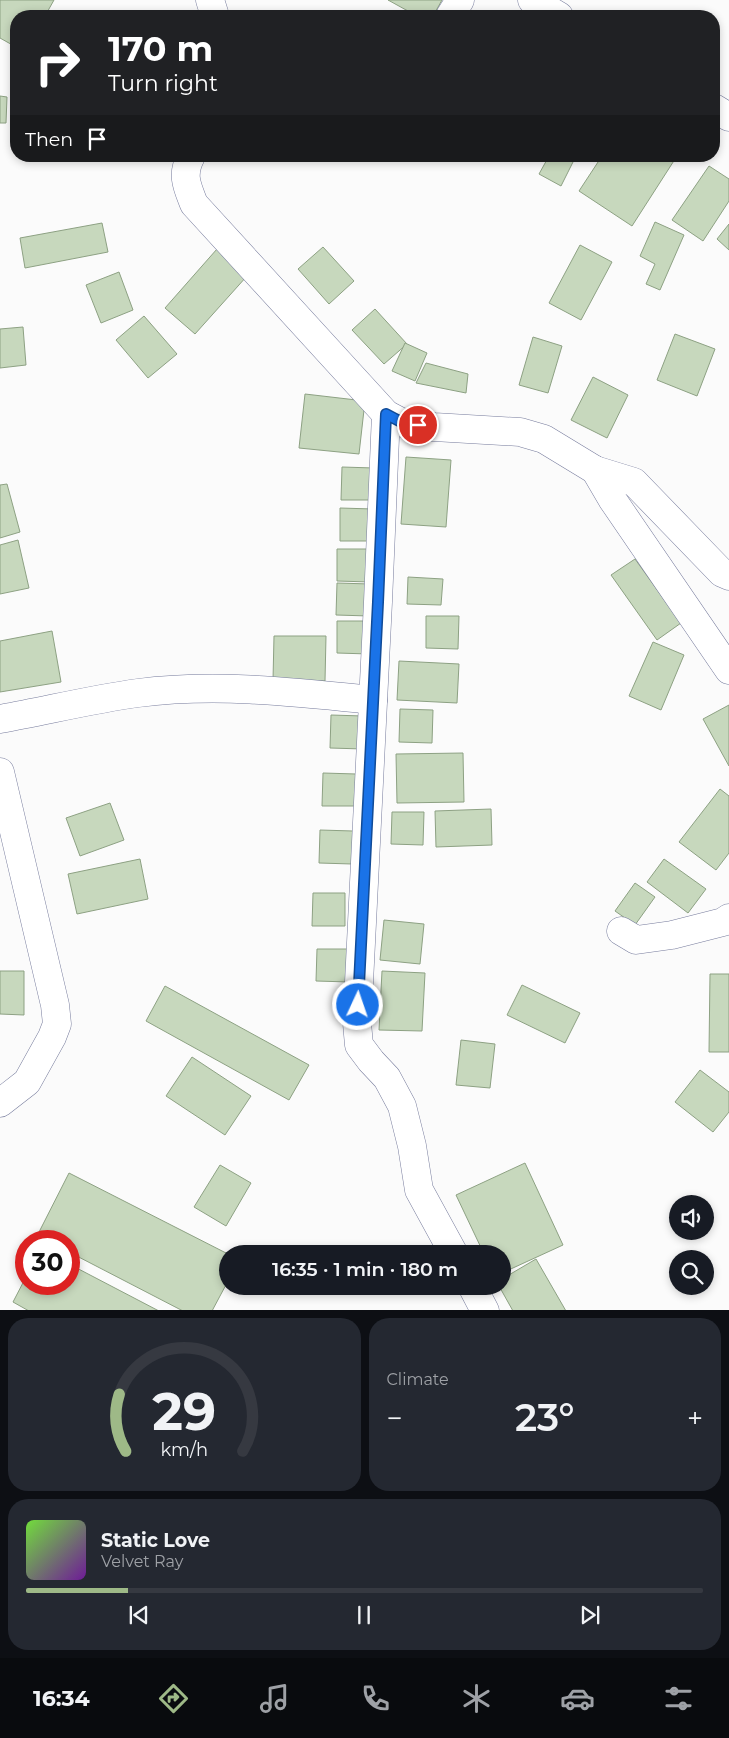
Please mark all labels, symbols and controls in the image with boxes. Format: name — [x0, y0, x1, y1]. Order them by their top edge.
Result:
text: 170 m — [108, 27, 213, 70]
icon: right — [25, 30, 90, 95]
text: Turn right — [108, 70, 218, 97]
icon: arrive — [83, 125, 111, 153]
text: Then — [25, 128, 73, 151]
pin — [397, 404, 439, 446]
icon: arrive — [404, 411, 432, 439]
position arrow — [331, 978, 383, 1030]
map controls — [669, 1195, 714, 1295]
button: sound — [669, 1195, 714, 1240]
speed limit sign: 30 — [15, 1230, 80, 1295]
button: search — [669, 1250, 714, 1295]
text: 16:35 · 1 min · 180 m — [272, 1258, 458, 1281]
text: Climate — [387, 1370, 449, 1389]
text: 29 — [152, 1380, 216, 1443]
text: 23° — [515, 1394, 575, 1441]
text: − — [387, 1401, 403, 1435]
text: + — [687, 1401, 703, 1435]
text: km/h — [160, 1439, 208, 1460]
text: Static Love — [101, 1529, 210, 1552]
text: Velvet Ray — [101, 1552, 183, 1571]
icon: previous — [125, 1601, 153, 1629]
icon: pause — [350, 1601, 378, 1629]
icon: next — [576, 1601, 604, 1629]
icon: directions — [156, 1681, 191, 1716]
icon: music — [257, 1681, 292, 1716]
icon: phone — [358, 1681, 393, 1716]
icon: climate — [459, 1681, 494, 1716]
icon: car — [560, 1681, 595, 1716]
icon: filters — [661, 1681, 696, 1716]
text: 16:34 — [33, 1685, 90, 1712]

